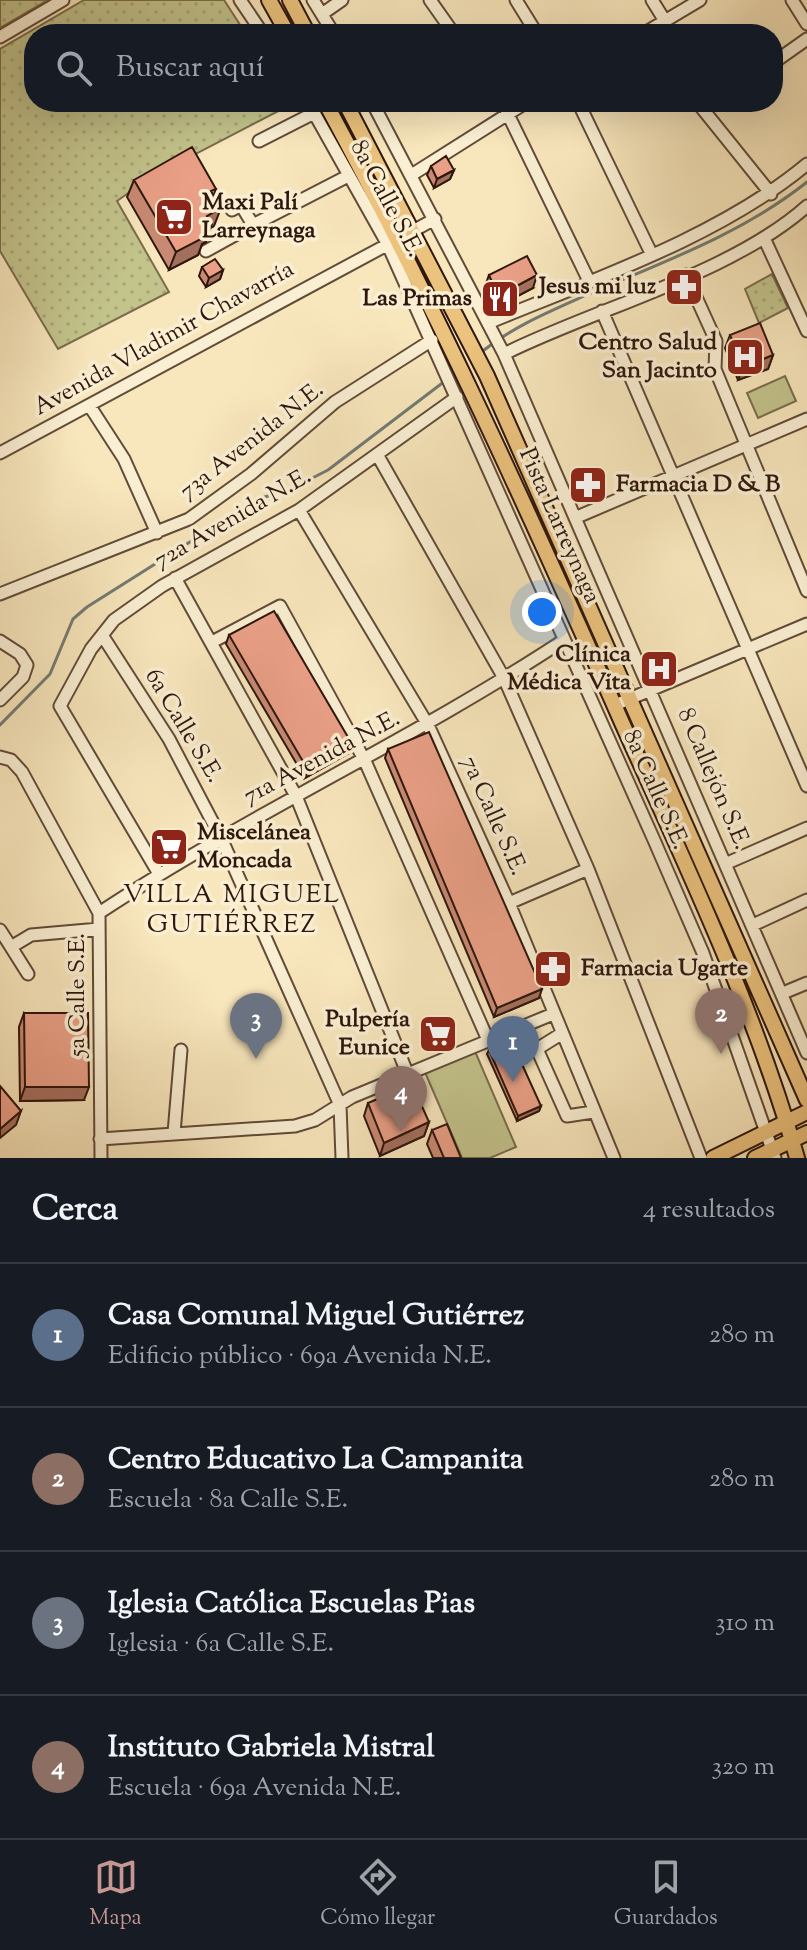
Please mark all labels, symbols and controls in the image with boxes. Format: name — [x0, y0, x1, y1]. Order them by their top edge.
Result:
search box — [24, 24, 783, 112]
icon: search — [52, 46, 96, 90]
text: Buscar aquí — [116, 47, 264, 90]
street label: 8a Calle S.E. — [341, 135, 431, 263]
place label: Maxi Palí Larreynaga — [202, 186, 317, 248]
supermarket icon: Maxi Palí Larreynaga — [153, 196, 195, 238]
street label: Avenida Vladimir Chavarría — [28, 253, 300, 425]
pharmacy icon: Jesus mi luz — [663, 266, 705, 308]
place label: Jesus mi luz — [537, 270, 656, 304]
restaurant icon: Las Primas — [479, 278, 521, 320]
place label: Las Primas — [363, 282, 472, 316]
place label: Centro Salud San Jacinto — [579, 326, 717, 388]
hospital icon: Centro Salud San Jacinto — [724, 336, 766, 378]
street label: 73a Avenida N.E. — [173, 374, 331, 508]
street label: Pista Larreynaga — [509, 443, 609, 609]
street label: 72a Avenida N.E. — [148, 460, 318, 578]
pharmacy icon: Farmacia D & B — [567, 464, 609, 506]
place label: Farmacia D & B — [616, 468, 780, 502]
your location — [522, 592, 562, 632]
place label: Clínica Médica Vita — [507, 638, 632, 700]
hospital icon: Clínica Médica Vita — [638, 648, 680, 690]
street label: 6a Calle S.E. — [135, 662, 231, 790]
street label: 71a Avenida N.E. — [237, 702, 407, 814]
street label: 8 Callejón S.E. — [668, 703, 758, 855]
street label: 8a Calle S.E. — [613, 725, 697, 855]
street label: 7a Calle S.E. — [451, 751, 535, 881]
place label: Miscelánea Moncada — [197, 816, 312, 878]
supermarket icon: Miscelánea Moncada — [148, 826, 190, 868]
district label: VILLA MIGUEL GUTIÉRREZ — [123, 877, 341, 944]
street label: 5a Calle S.E. — [61, 933, 95, 1059]
pharmacy icon: Farmacia Ugarte — [532, 948, 574, 990]
place label: Farmacia Ugarte — [581, 952, 748, 986]
pin: 2 — [695, 988, 747, 1054]
pin: 3 — [230, 993, 282, 1059]
place label: Pulpería Eunice — [325, 1003, 411, 1065]
supermarket icon: Pulpería Eunice — [417, 1013, 459, 1055]
pin: 1 — [487, 1016, 539, 1082]
pin: 4 — [375, 1066, 427, 1132]
text: Cerca — [32, 1186, 118, 1235]
text: 4 resultados — [643, 1192, 775, 1229]
text: Casa Comunal Miguel Gutiérrez — [108, 1295, 524, 1338]
text: 1 — [54, 1317, 62, 1354]
text: 280 m — [709, 1317, 775, 1354]
text: Edificio público · 69a Avenida N.E. — [108, 1338, 492, 1375]
text: Centro Educativo La Campanita — [108, 1439, 524, 1482]
text: 2 — [52, 1461, 64, 1498]
text: 280 m — [709, 1461, 775, 1498]
text: Escuela · 8a Calle S.E. — [108, 1482, 348, 1519]
text: Iglesia Católica Escuelas Pias — [108, 1583, 475, 1626]
text: 3 — [53, 1605, 63, 1642]
text: 310 m — [715, 1605, 775, 1642]
text: Iglesia · 6a Calle S.E. — [108, 1626, 334, 1663]
text: Instituto Gabriela Mistral — [108, 1727, 435, 1770]
text: 4 — [51, 1749, 65, 1786]
text: 320 m — [712, 1749, 775, 1786]
text: Escuela · 69a Avenida N.E. — [108, 1770, 401, 1807]
tab: Mapa — [89, 1855, 142, 1935]
tab: Cómo llegar — [320, 1855, 435, 1935]
tab: Guardados — [614, 1855, 718, 1935]

